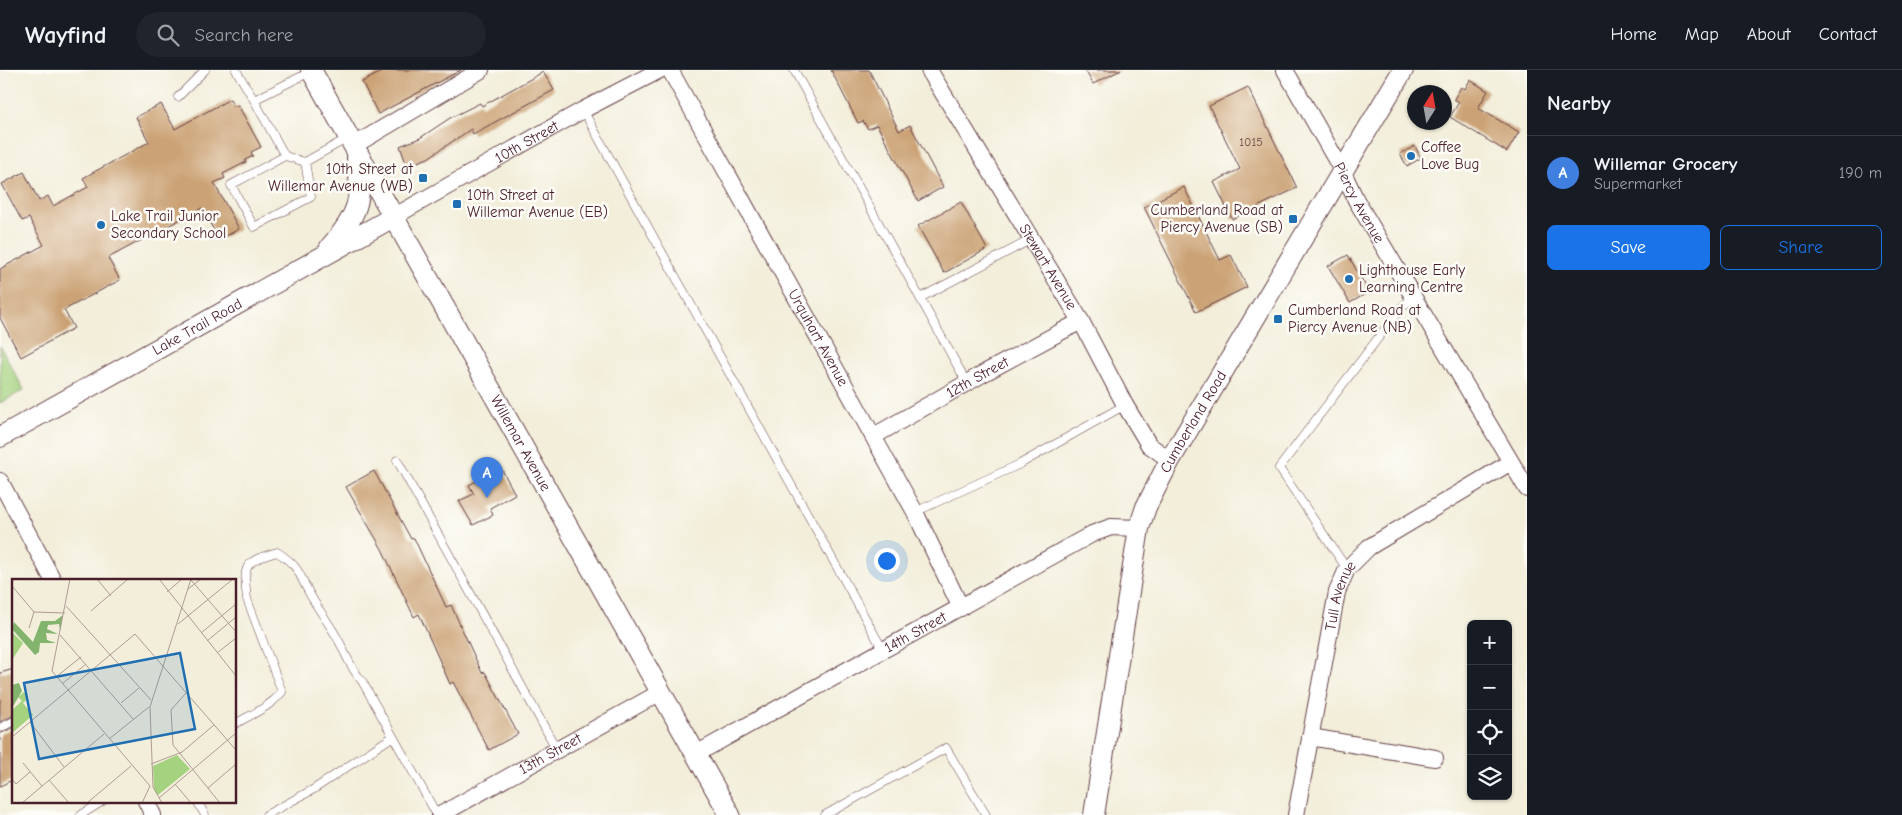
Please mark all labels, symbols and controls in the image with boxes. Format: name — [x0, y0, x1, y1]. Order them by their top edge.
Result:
search box — [136, 12, 486, 57]
text: Wayfind — [25, 21, 106, 49]
icon: search — [154, 21, 182, 49]
text: Search here — [194, 24, 293, 46]
text: Home — [1610, 24, 1657, 45]
text: Map — [1685, 24, 1719, 45]
text: About — [1747, 24, 1791, 45]
text: Contact — [1819, 24, 1877, 45]
north arrow — [1407, 85, 1452, 130]
text: Nearby — [1547, 91, 1611, 115]
street label: 10th Street — [492, 116, 562, 167]
house number: 1015 — [1239, 135, 1263, 149]
place label: Coffee Love Bug — [1421, 138, 1479, 173]
marker: Coffee Love Bug — [1405, 150, 1417, 162]
text: Willemar Grocery — [1594, 153, 1737, 175]
street label: Piercy Avenue — [1330, 159, 1389, 247]
place label: 10th Street at Willemar Avenue (WB) — [268, 160, 414, 195]
text: A — [1559, 164, 1567, 182]
text: 190 m — [1839, 164, 1882, 182]
marker: 10th Street at Willemar Avenue (WB) — [417, 172, 429, 184]
text: Supermarket — [1594, 175, 1682, 193]
place label: 10th Street at Willemar Avenue (EB) — [467, 186, 608, 221]
marker: 10th Street at Willemar Avenue (EB) — [451, 198, 463, 210]
place label: Cumberland Road at Piercy Avenue (SB) — [1151, 201, 1284, 236]
place label: Lake Trail Junior Secondary School — [111, 207, 226, 242]
marker: Cumberland Road at Piercy Avenue (SB) — [1287, 213, 1299, 225]
marker: Lake Trail Junior Secondary School — [95, 219, 107, 231]
street label: Stewart Avenue — [1015, 221, 1081, 313]
button: Save — [1547, 225, 1710, 270]
button: Share — [1720, 225, 1882, 270]
place label: Lighthouse Early Learning Centre — [1359, 261, 1466, 296]
marker: Lighthouse Early Learning Centre — [1343, 273, 1355, 285]
street label: Urquhart Avenue — [784, 286, 853, 390]
street label: Lake Trail Road — [149, 294, 245, 359]
place label: Cumberland Road at Piercy Avenue (NB) — [1288, 301, 1421, 336]
marker: Cumberland Road at Piercy Avenue (NB) — [1272, 313, 1284, 325]
street label: 12th Street — [943, 352, 1012, 402]
street label: Cumberland Road — [1156, 368, 1230, 476]
street label: Willemar Avenue — [487, 391, 555, 493]
pin: A — [471, 457, 503, 498]
your location — [874, 548, 900, 574]
street label: Tull Avenue — [1321, 556, 1360, 632]
inset map — [12, 579, 236, 802]
street label: 14th Street — [881, 607, 950, 657]
map controls — [1467, 620, 1512, 800]
button: + — [1467, 620, 1512, 665]
button: − — [1467, 665, 1512, 710]
button: locate — [1467, 710, 1512, 755]
street label: 13th Street — [516, 729, 585, 778]
button: layers — [1467, 755, 1512, 800]

